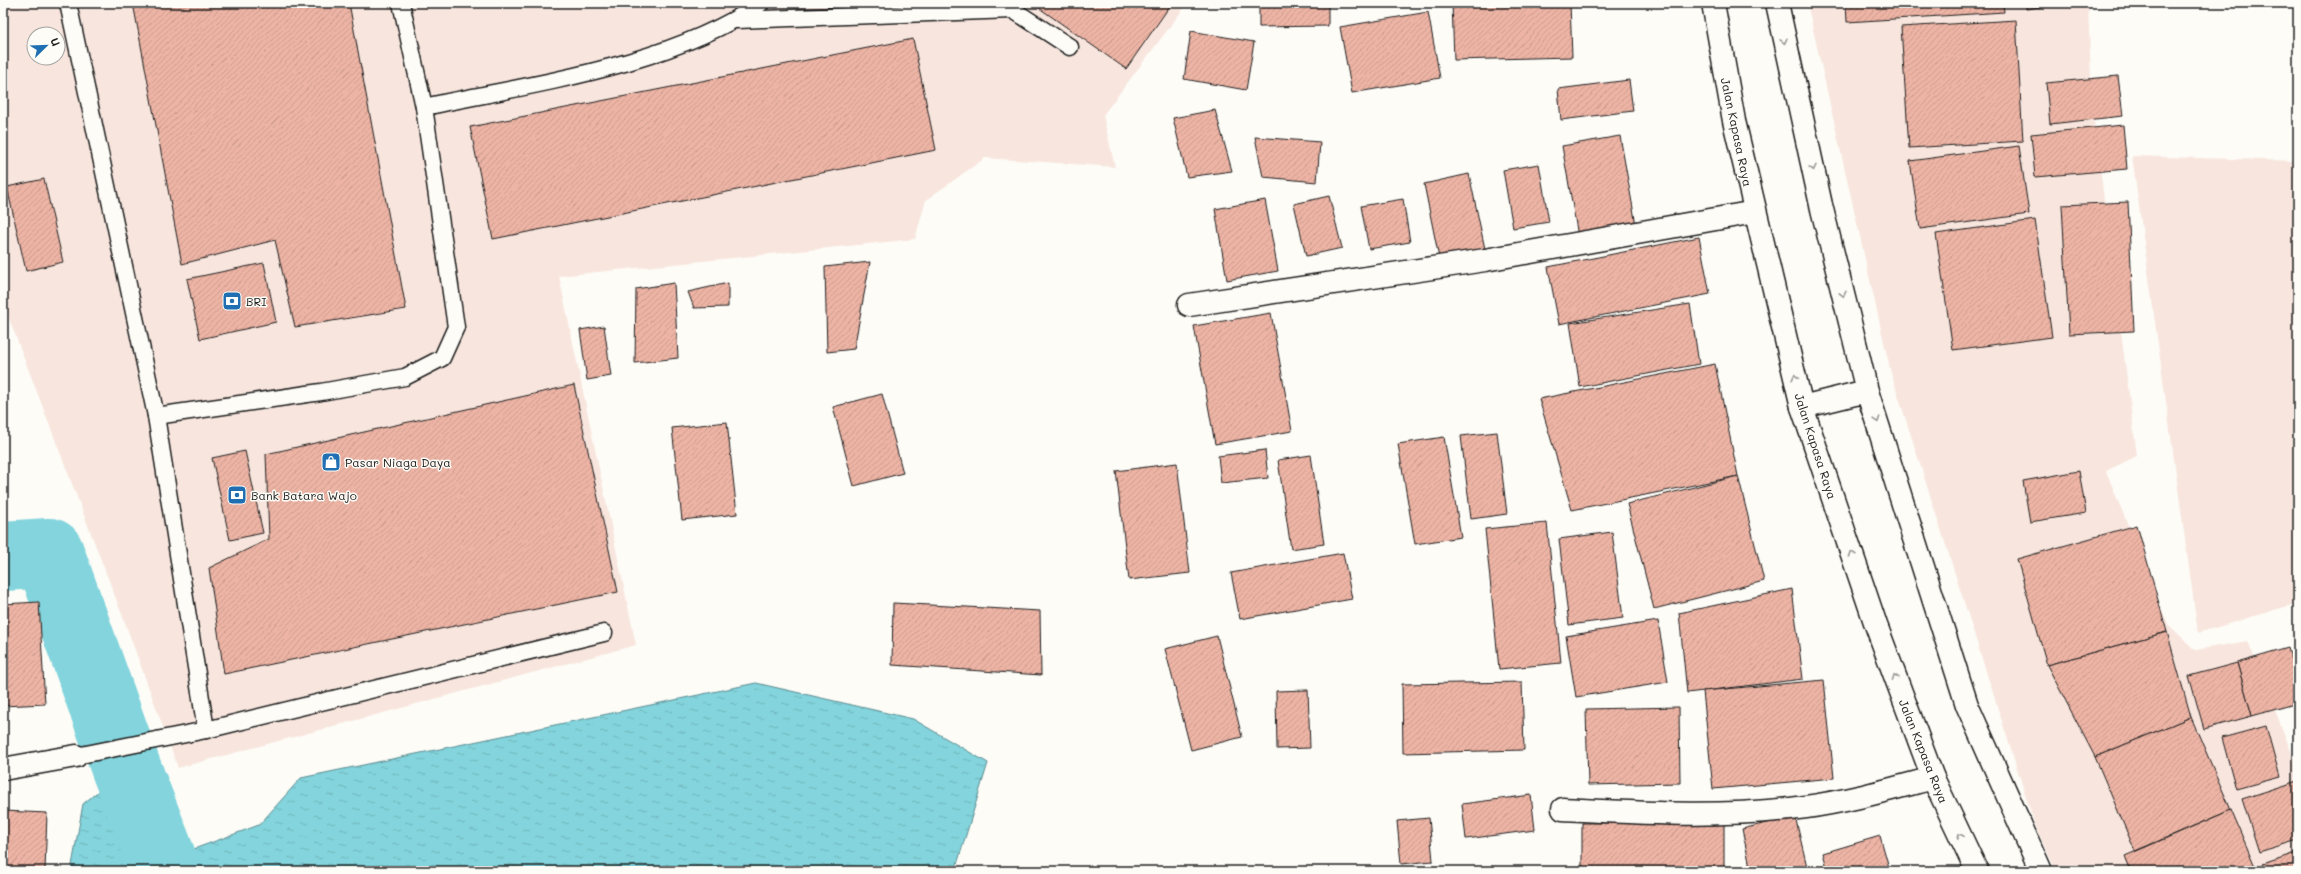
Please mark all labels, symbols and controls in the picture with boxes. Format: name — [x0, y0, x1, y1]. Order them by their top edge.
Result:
north arrow — [26, 26, 66, 66]
text: U — [47, 35, 64, 48]
one-way arrow — [1780, 38, 1788, 44]
street label: Jalan Kapasa Raya — [1718, 76, 1756, 188]
one-way arrow — [1808, 164, 1817, 171]
bank icon: BRI — [221, 290, 243, 312]
one-way arrow — [1839, 291, 1847, 298]
place label: BRI — [246, 293, 266, 309]
one-way arrow — [1791, 374, 1800, 381]
street label: Jalan Kapasa Raya — [1791, 391, 1841, 501]
one-way arrow — [1872, 416, 1880, 423]
shop icon: Pasar Niaga Daya — [320, 451, 342, 473]
place label: Pasar Niaga Daya — [345, 454, 451, 470]
bank icon: Bank Batara Wajo — [226, 484, 248, 506]
place label: Bank Batara Wajo — [251, 487, 357, 503]
one-way arrow — [1848, 551, 1857, 558]
one-way arrow — [1892, 673, 1900, 680]
street label: Jalan Kapasa Raya — [1896, 697, 1952, 805]
one-way arrow — [1957, 832, 1965, 840]

